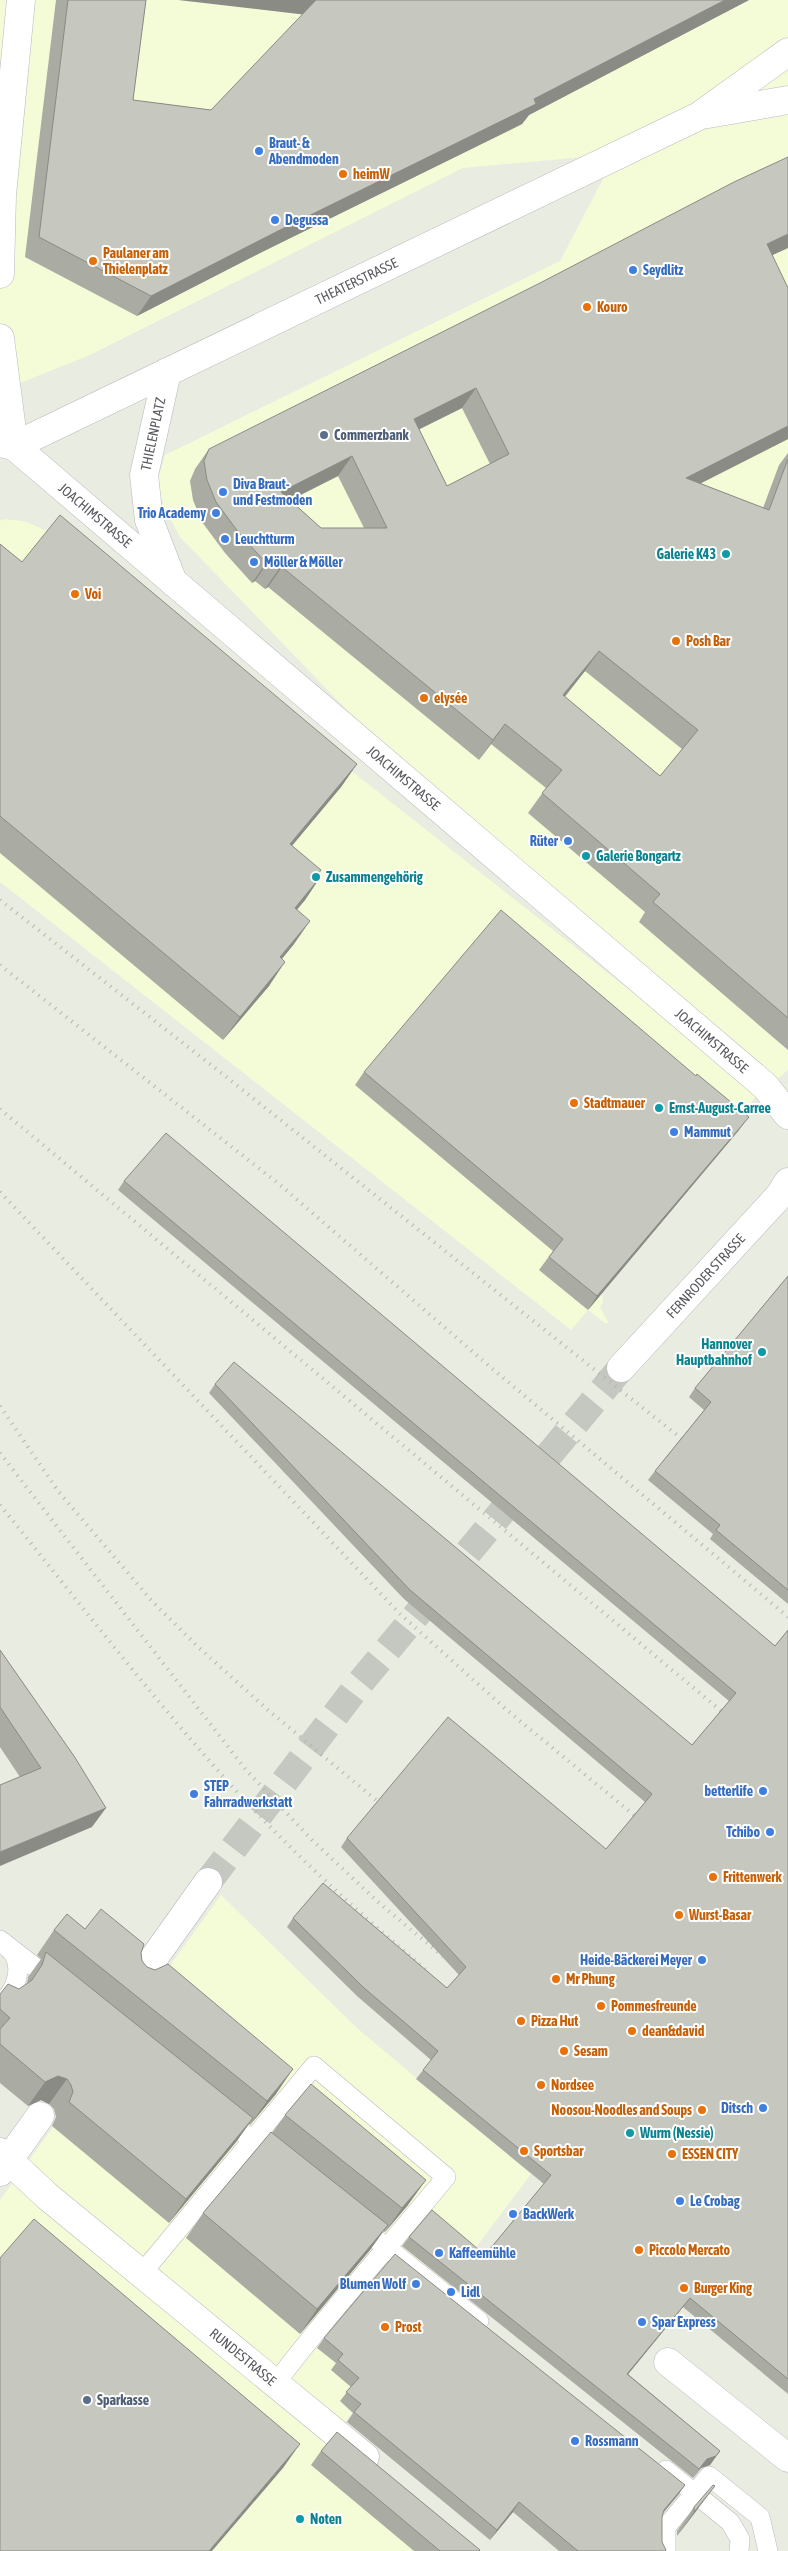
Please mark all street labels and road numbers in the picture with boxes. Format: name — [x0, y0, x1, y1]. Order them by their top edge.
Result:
street label: THEATERSTRASSE — [313, 254, 400, 308]
street label: THIELENPLATZ — [137, 396, 169, 472]
street label: JOACHIMSTRASSE — [56, 480, 135, 551]
street label: JOACHIMSTRASSE — [364, 742, 443, 813]
street label: JOACHIMSTRASSE — [672, 1005, 751, 1076]
street label: FERNRODER STRASSE — [663, 1231, 748, 1321]
street label: RUNDESTRASSE — [207, 2325, 279, 2389]

